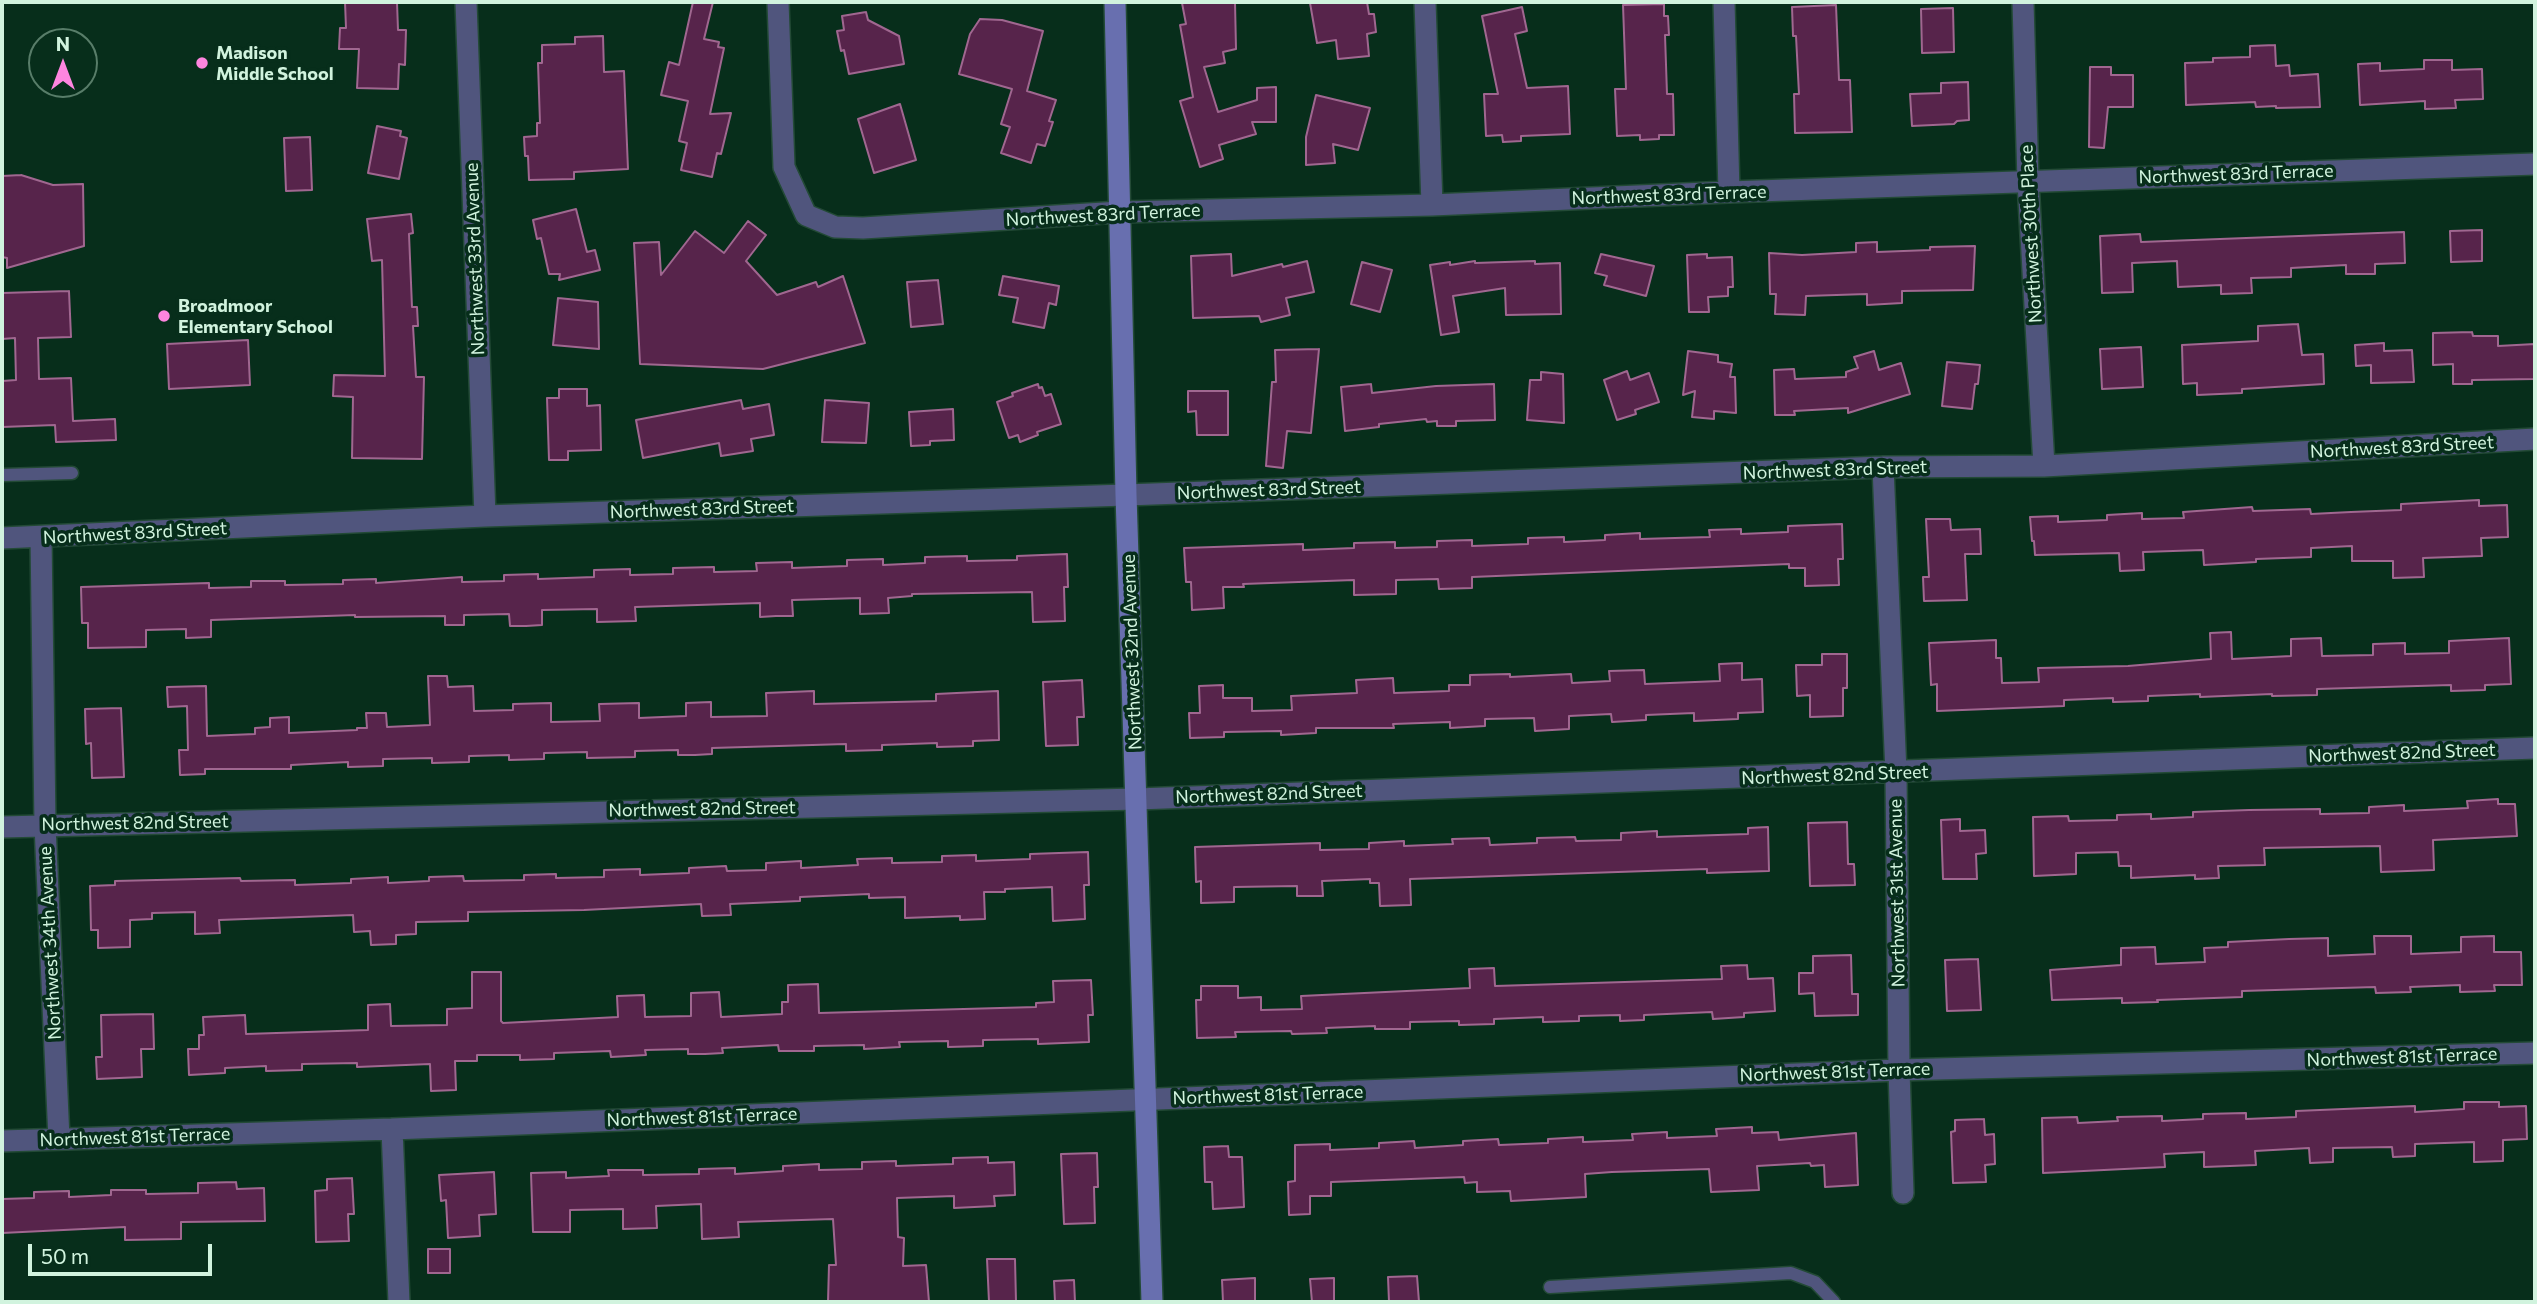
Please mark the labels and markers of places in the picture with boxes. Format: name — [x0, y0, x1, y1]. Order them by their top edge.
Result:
place label: Madison Middle School — [216, 42, 334, 84]
marker: Madison Middle School — [194, 55, 210, 71]
place label: Broadmoor Elementary School — [178, 295, 333, 338]
marker: Broadmoor Elementary School — [156, 308, 172, 324]

